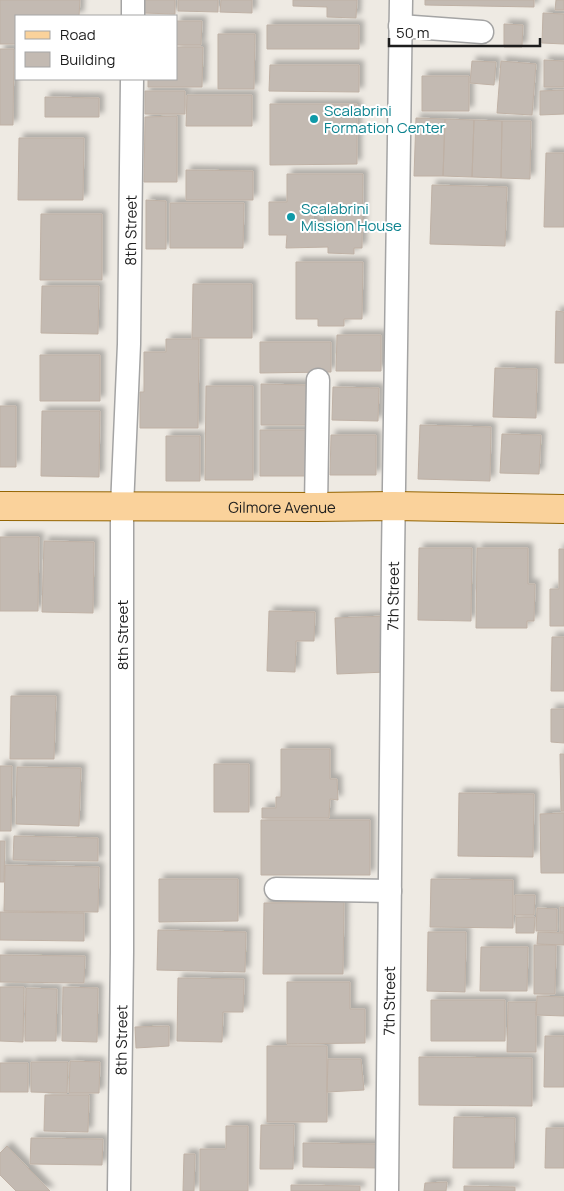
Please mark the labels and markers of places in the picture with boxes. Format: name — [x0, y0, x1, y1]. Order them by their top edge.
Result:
place label: Scalabrini Formation Center — [324, 100, 446, 138]
marker: Scalabrini Formation Center — [308, 113, 320, 125]
place label: Scalabrini Mission House — [301, 198, 402, 236]
marker: Scalabrini Mission House — [285, 211, 297, 223]

